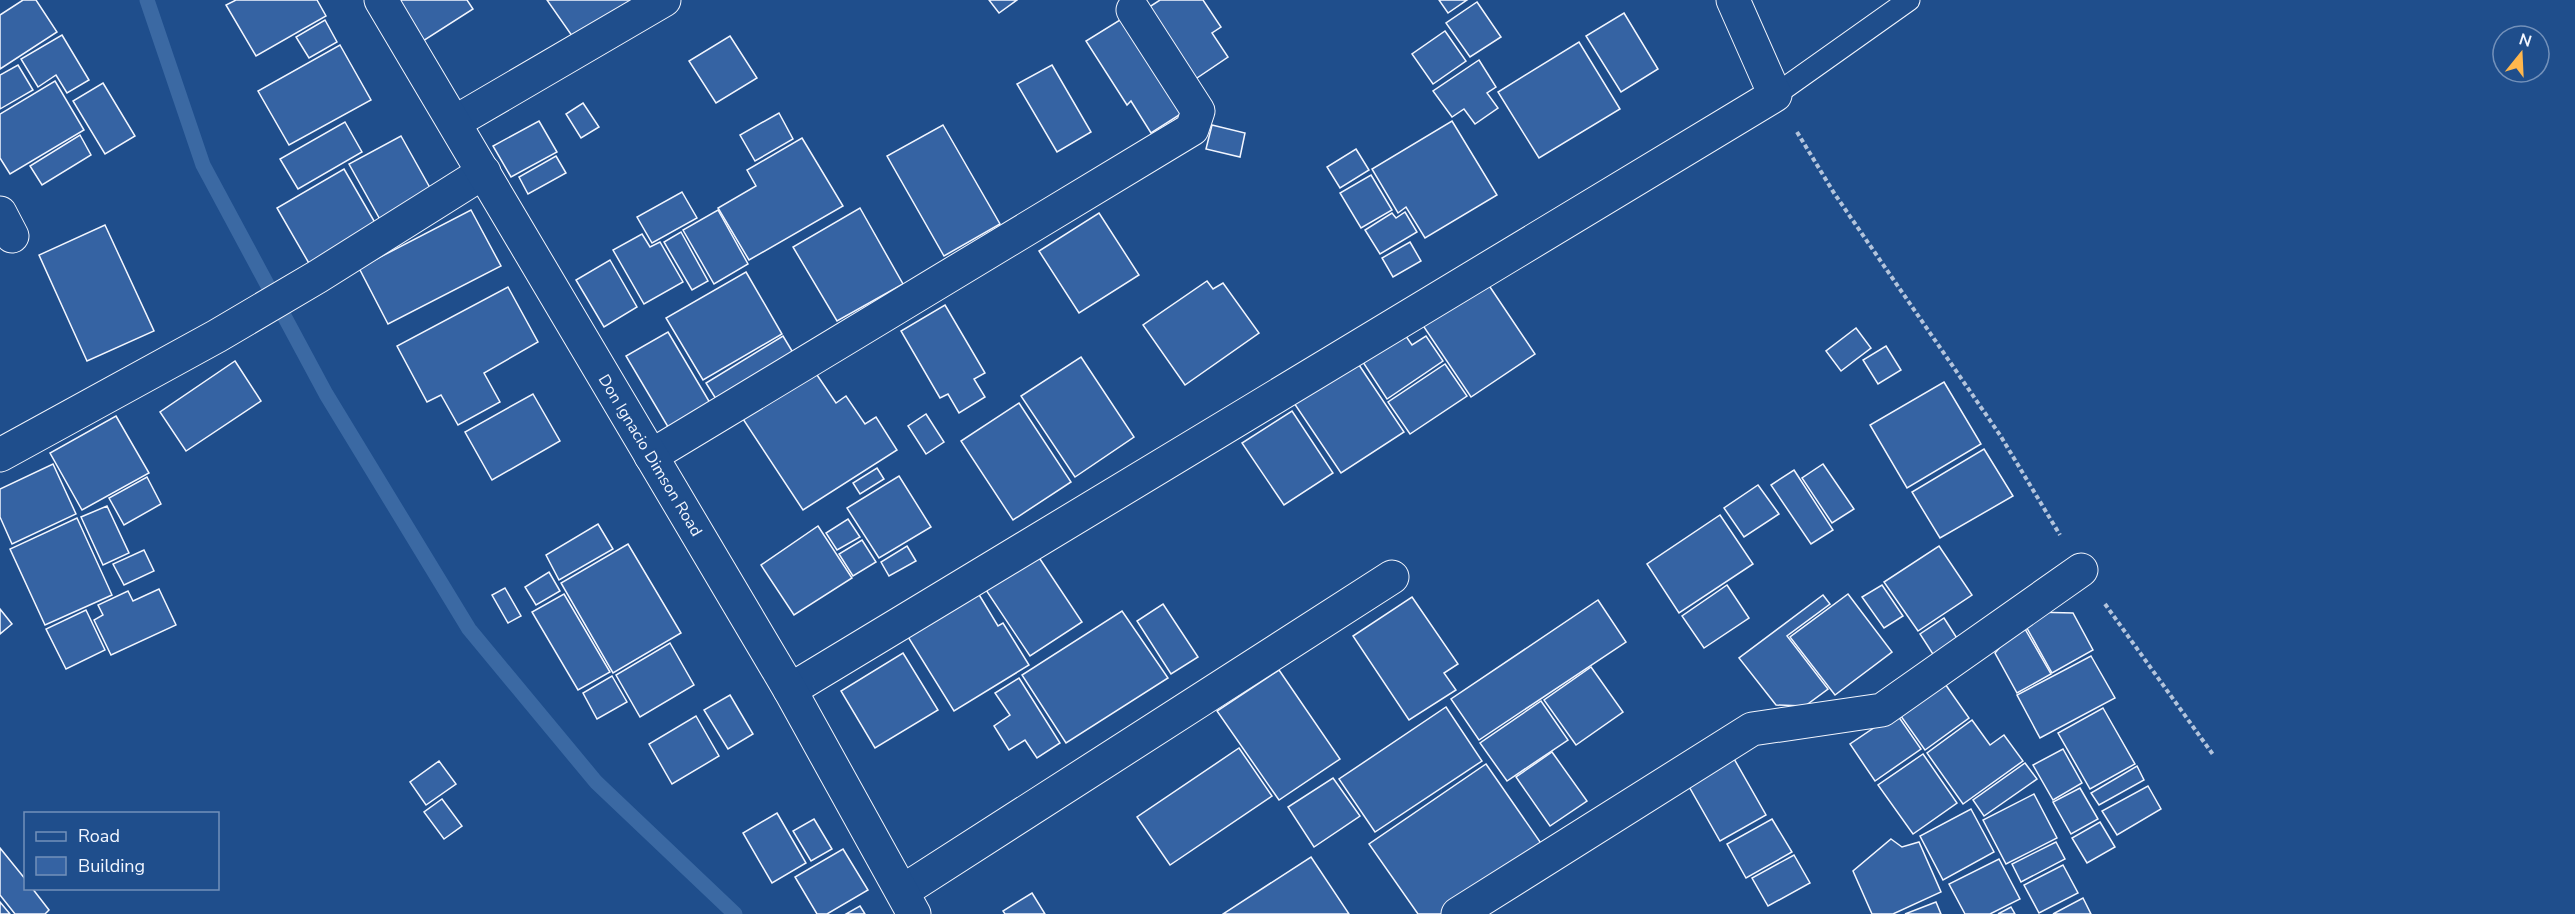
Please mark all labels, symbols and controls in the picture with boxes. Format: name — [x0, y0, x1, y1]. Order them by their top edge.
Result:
north arrow — [2491, 24, 2551, 84]
text: N — [2516, 28, 2534, 53]
street label: Don Ignacio Dimson Road — [593, 370, 707, 541]
legend — [24, 812, 219, 890]
text: Road — [78, 824, 120, 848]
text: Building — [78, 854, 145, 878]

